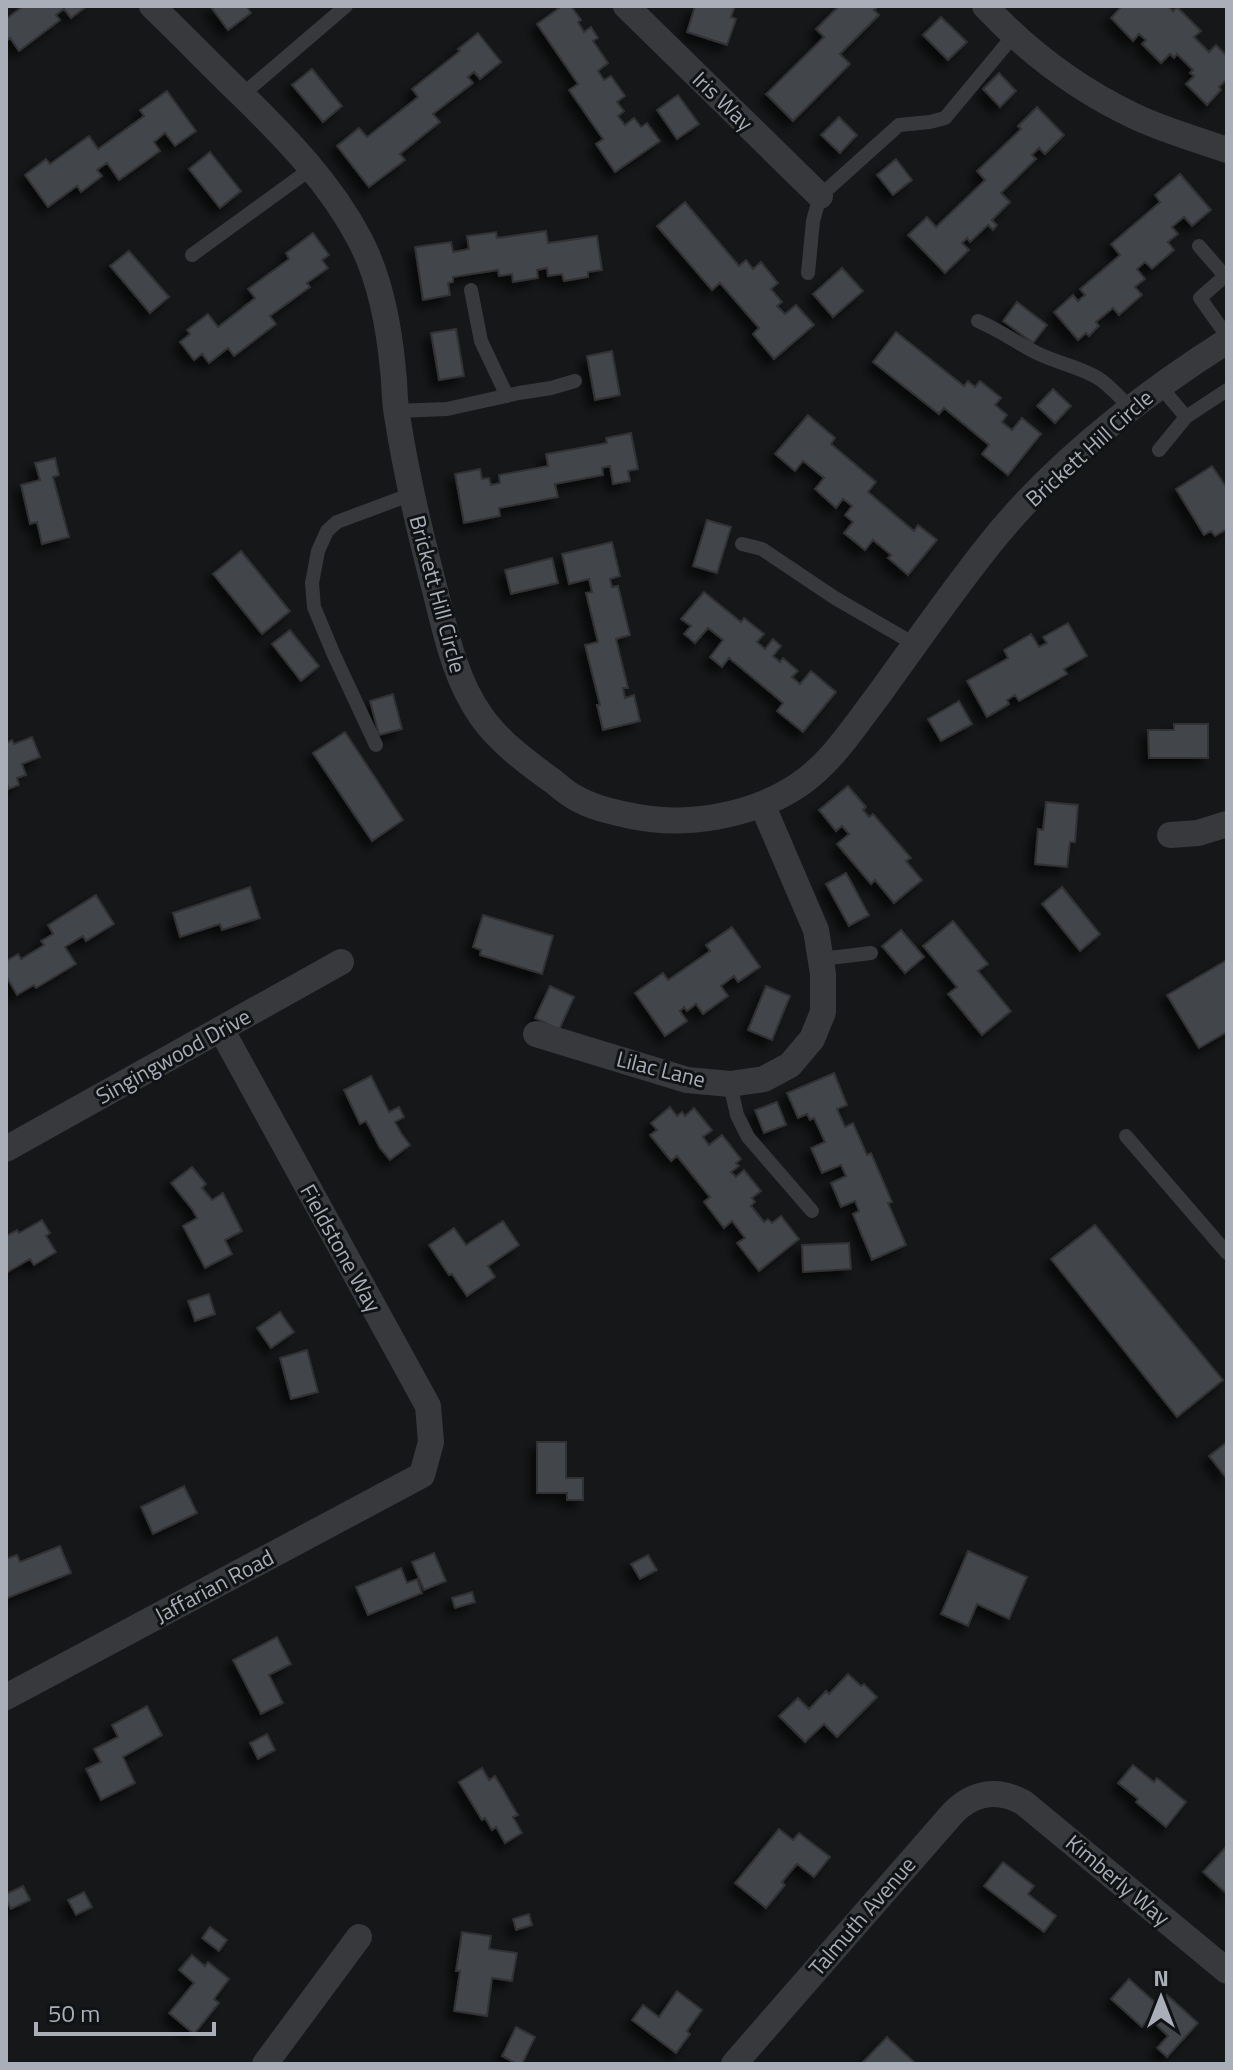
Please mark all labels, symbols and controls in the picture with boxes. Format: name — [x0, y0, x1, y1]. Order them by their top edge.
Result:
street label: Iris Way — [685, 63, 762, 139]
street label: Brickett Hill Circle — [1018, 381, 1160, 515]
street label: Brickett Hill Circle — [401, 511, 475, 677]
street label: Singingwood Drive — [89, 999, 257, 1113]
street label: Lilac Lane — [613, 1042, 709, 1096]
street label: Fieldstone Way — [292, 1178, 391, 1319]
street label: Jaffarian Road — [148, 1540, 280, 1632]
street label: Kimberly Way — [1058, 1826, 1178, 1934]
street label: Talmuth Avenue — [800, 1849, 924, 1983]
north arrow — [1121, 1958, 1201, 2038]
text: N — [1153, 1961, 1169, 1995]
scale bar — [36, 1986, 214, 2036]
text: 50 m — [48, 1995, 100, 2031]

